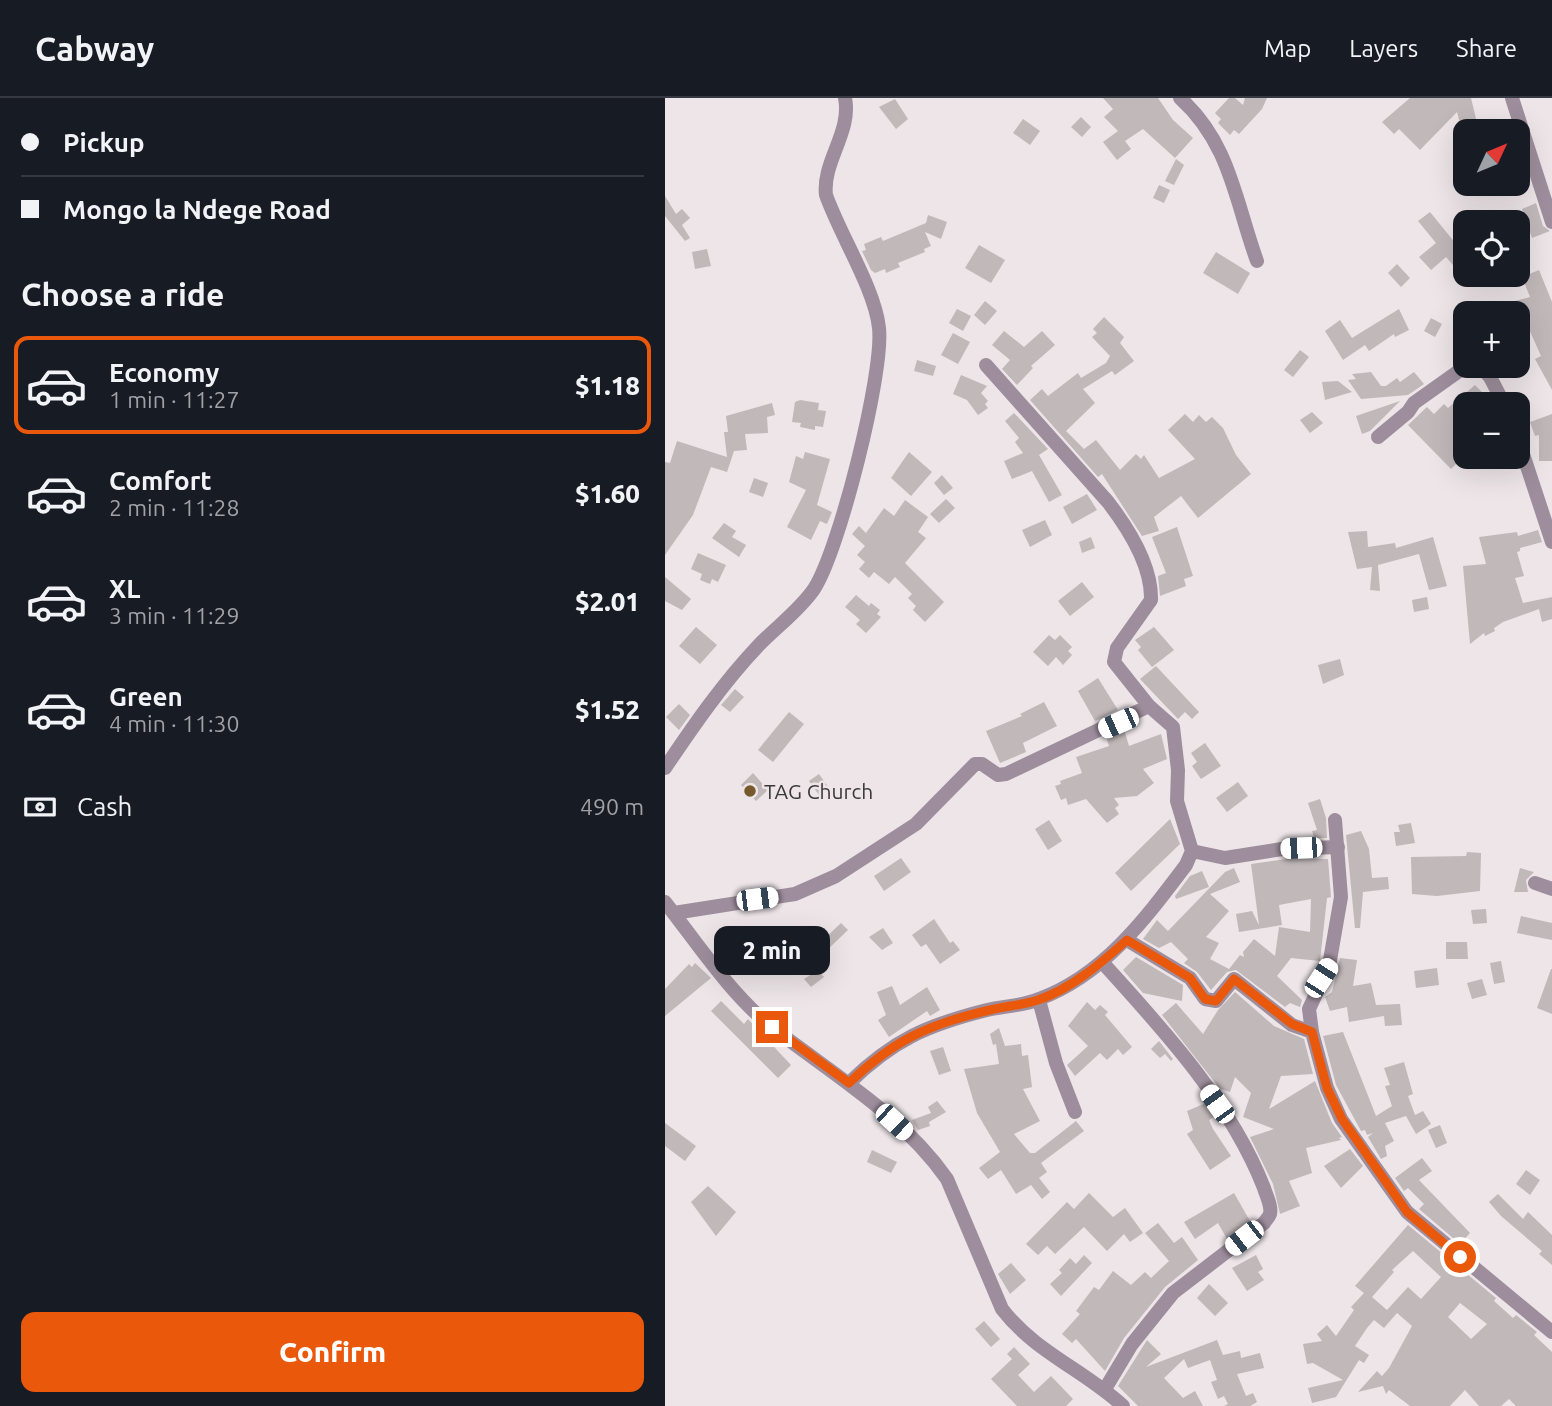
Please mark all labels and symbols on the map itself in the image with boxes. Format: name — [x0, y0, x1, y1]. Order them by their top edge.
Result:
north arrow — [1453, 119, 1529, 196]
car — [1095, 705, 1142, 741]
place label: TAG Church — [764, 779, 873, 803]
marker: TAG Church — [742, 783, 758, 799]
car — [1280, 837, 1323, 859]
car — [735, 886, 780, 912]
callout: 2 min — [714, 926, 830, 974]
car — [1301, 955, 1342, 1001]
route end — [756, 1011, 788, 1043]
car — [1197, 1081, 1238, 1127]
car — [872, 1100, 917, 1144]
car — [1221, 1217, 1268, 1259]
route start — [1444, 1241, 1476, 1273]

